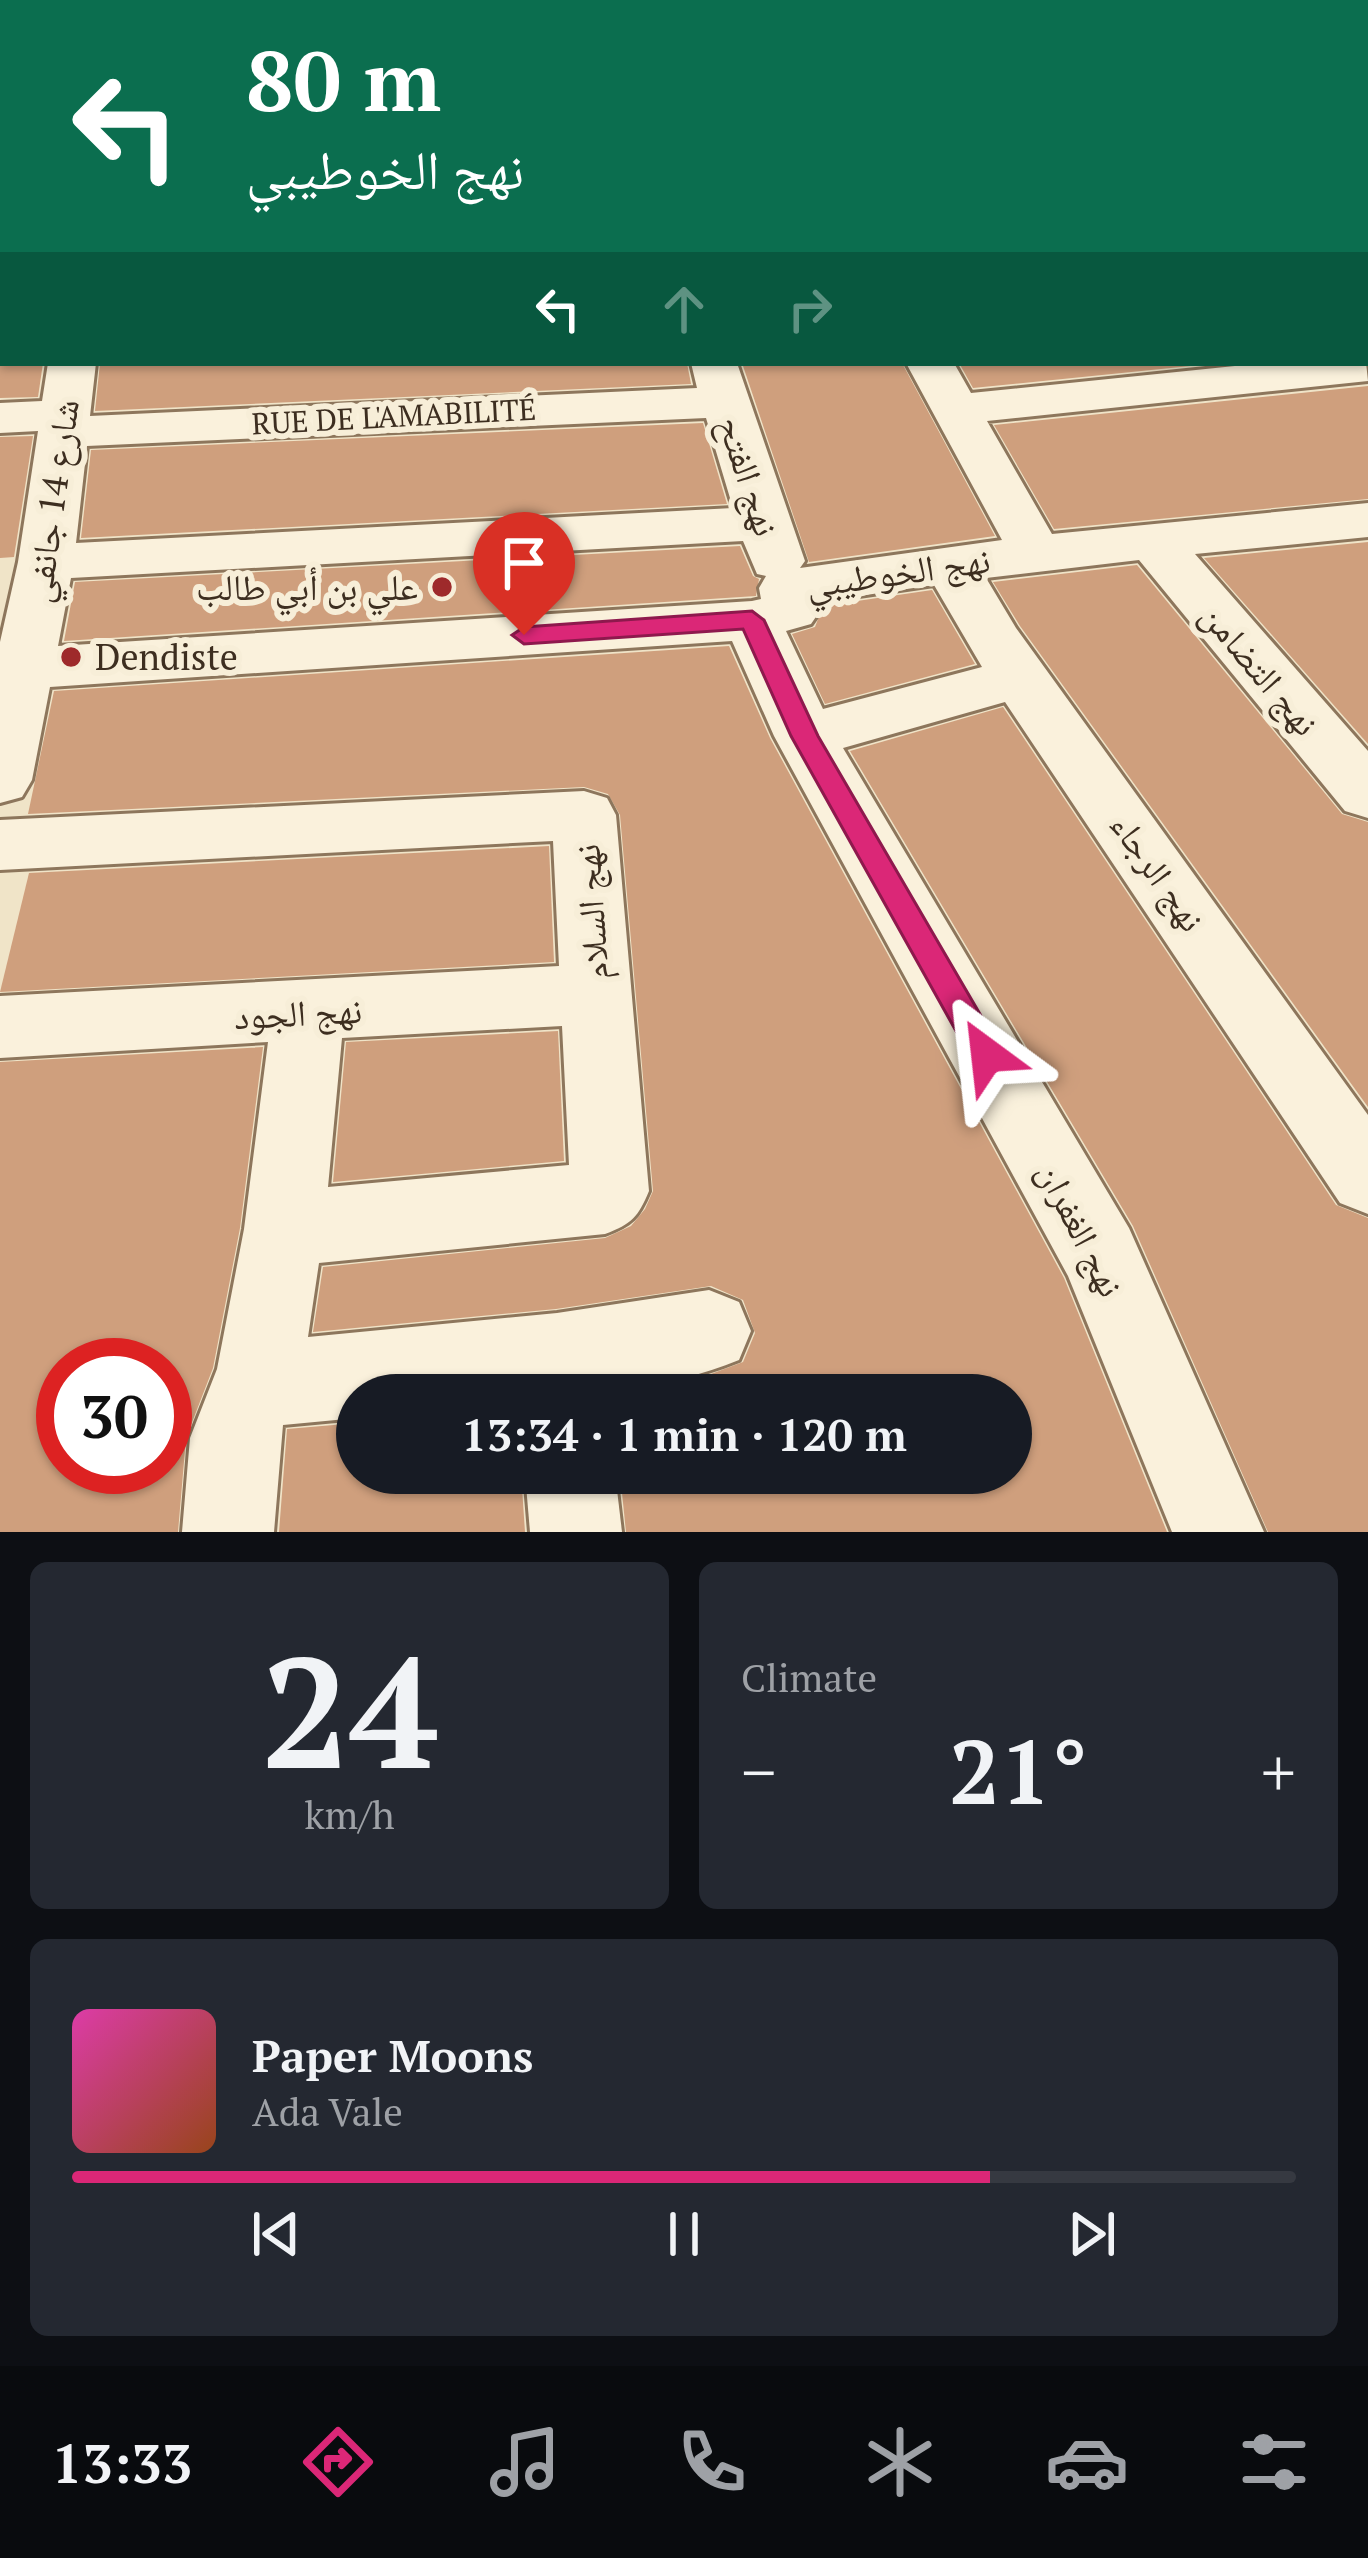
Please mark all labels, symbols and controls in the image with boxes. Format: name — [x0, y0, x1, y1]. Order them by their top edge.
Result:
text: 80 m — [246, 24, 441, 135]
icon: left — [48, 48, 204, 204]
text: نهج الخوطيبي — [246, 133, 524, 204]
icon: left — [525, 276, 591, 342]
icon: ahead — [651, 276, 717, 342]
icon: right — [777, 276, 843, 342]
street label: RUE DE L'AMABILITÉ — [251, 389, 537, 443]
street label: شارع 14 جانفي — [14, 396, 95, 607]
street label: نهج الفتح — [708, 410, 791, 542]
pin — [473, 512, 575, 635]
icon: arrive — [491, 530, 557, 596]
street label: نهج الخوطيبي — [803, 535, 994, 614]
place label: علي بن أبي طالب — [196, 563, 418, 616]
marker: علي بن أبي طالب — [429, 574, 455, 600]
street label: نهج التضامن — [1191, 592, 1330, 745]
place label: Dendiste — [95, 633, 238, 680]
marker: Dendiste — [58, 644, 84, 670]
street label: نهج الرجاء — [1100, 803, 1216, 940]
street label: نهج السلام — [562, 842, 620, 982]
street label: نهج الجود — [233, 986, 363, 1039]
position arrow — [924, 992, 1050, 1118]
street label: نهج الغفران — [1027, 1153, 1135, 1304]
speed limit sign: 30 — [36, 1338, 192, 1494]
text: 13:34 · 1 min · 120 m — [461, 1404, 907, 1464]
text: 24 — [261, 1606, 438, 1813]
text: Climate — [741, 1651, 877, 1703]
text: 21° — [949, 1710, 1088, 1830]
text: − — [741, 1727, 776, 1815]
text: + — [1261, 1727, 1296, 1815]
text: km/h — [304, 1788, 395, 1840]
text: Paper Moons — [252, 2025, 533, 2085]
text: Ada Vale — [252, 2085, 403, 2137]
icon: previous — [243, 2201, 309, 2267]
icon: pause — [651, 2201, 717, 2267]
icon: next — [1059, 2201, 1125, 2267]
icon: directions — [296, 2420, 380, 2504]
icon: music — [483, 2420, 567, 2504]
icon: phone — [670, 2420, 754, 2504]
icon: climate — [858, 2420, 942, 2504]
icon: car — [1045, 2420, 1129, 2504]
icon: filters — [1232, 2420, 1316, 2504]
text: 13:33 — [52, 2427, 192, 2498]

